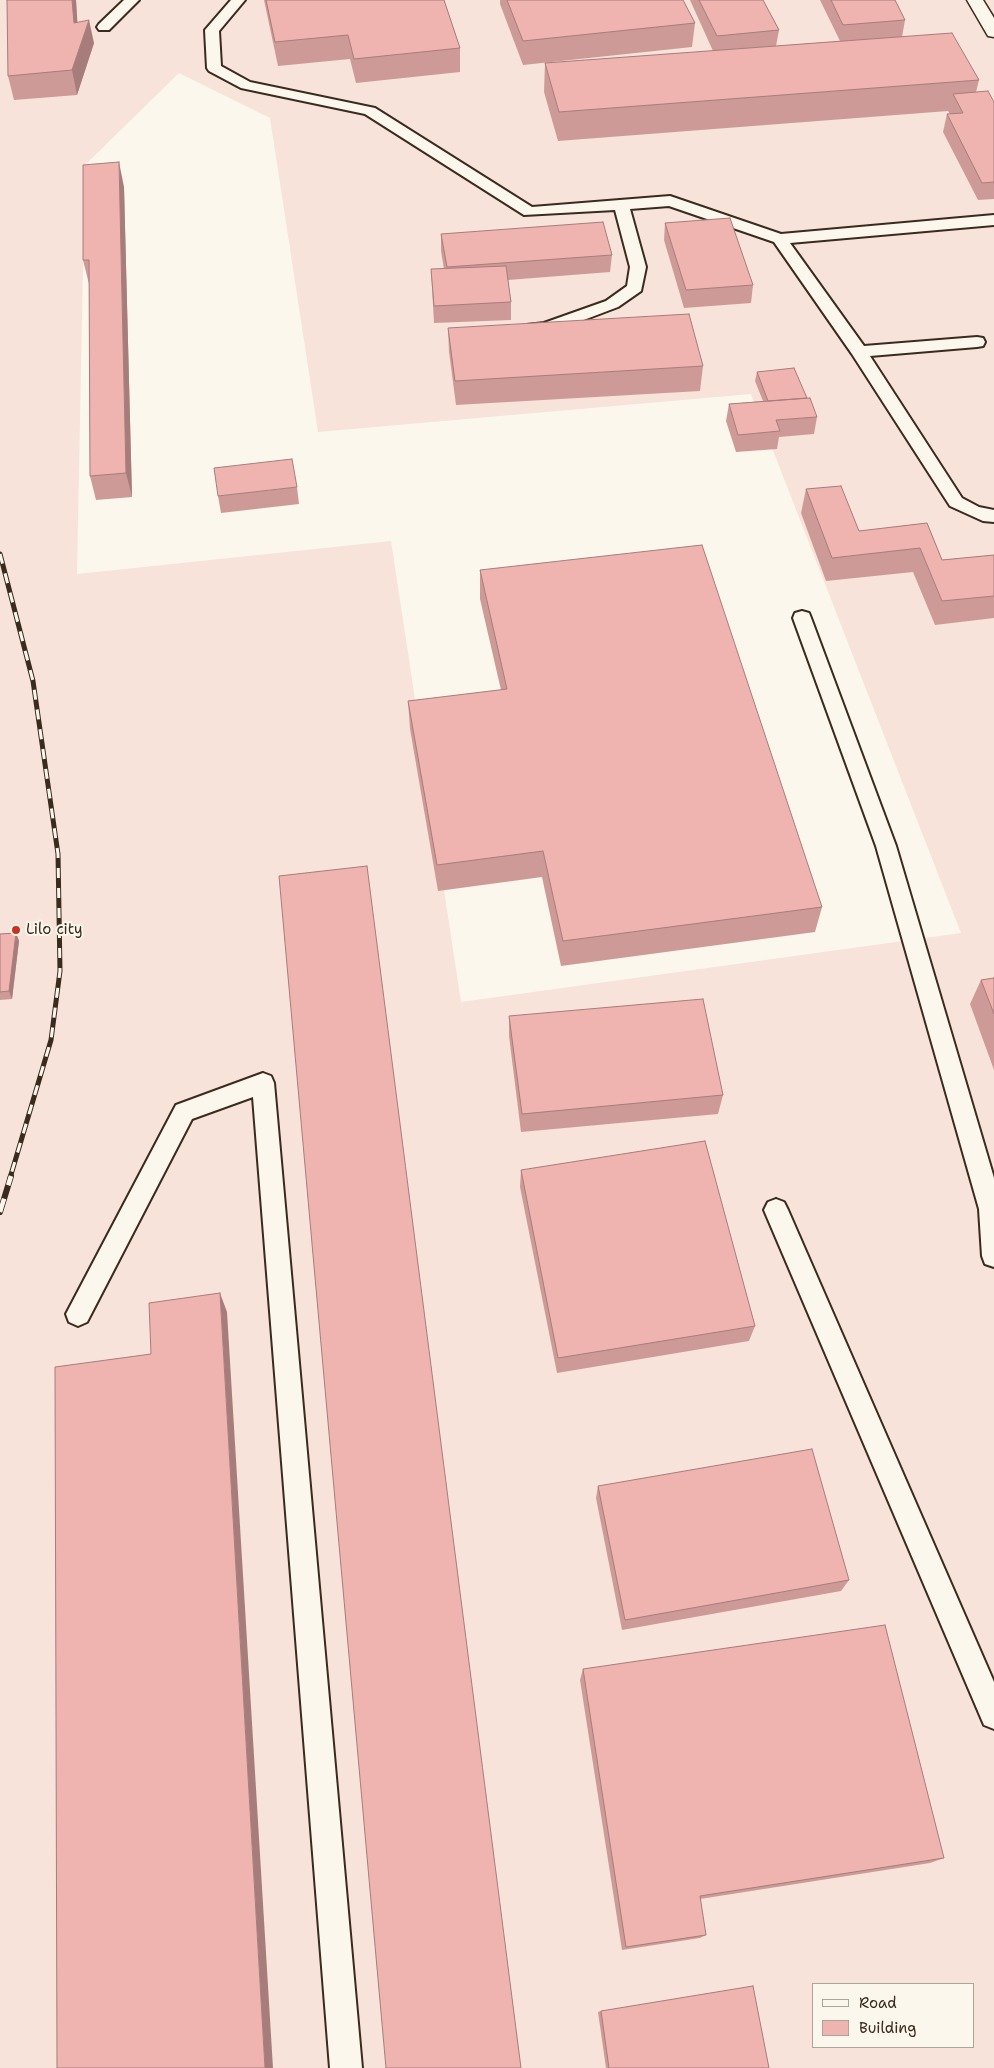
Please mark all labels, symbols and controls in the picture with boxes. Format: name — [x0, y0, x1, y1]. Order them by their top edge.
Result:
place label: Lilo city — [26, 921, 83, 939]
marker: Lilo city — [10, 924, 22, 936]
legend — [812, 1983, 974, 2048]
text: Road — [859, 1993, 897, 2013]
text: Building — [859, 2018, 916, 2038]

